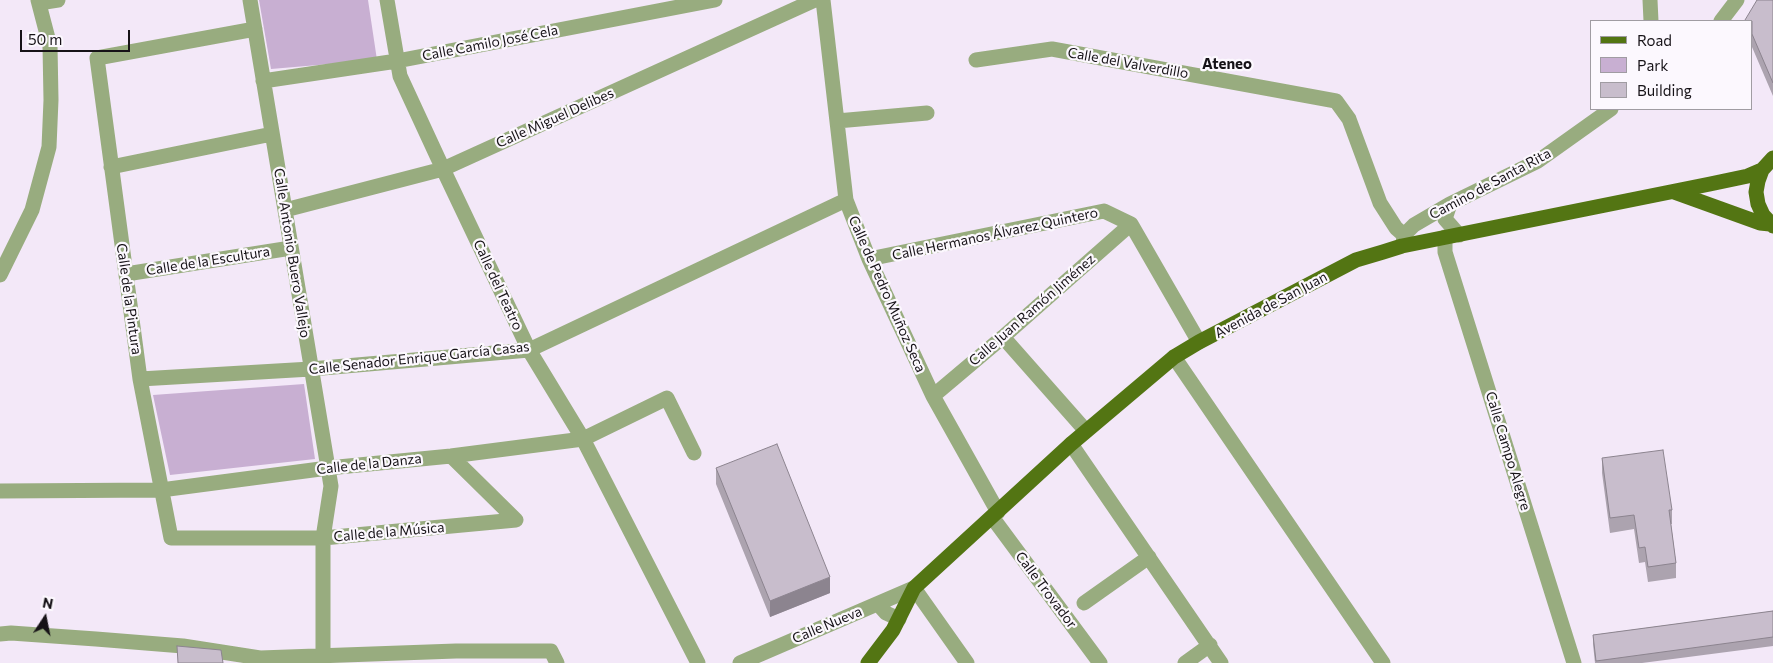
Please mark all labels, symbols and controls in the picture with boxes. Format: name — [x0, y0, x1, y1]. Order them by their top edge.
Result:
scale bar — [22, 20, 132, 52]
legend — [1590, 20, 1753, 110]
street label: Calle Camilo José Cela — [421, 22, 559, 64]
text: 50 m — [28, 30, 62, 48]
text: Road — [1637, 31, 1672, 49]
street label: Calle del Valverdillo — [1066, 44, 1190, 82]
district label: Ateneo — [1202, 55, 1252, 73]
text: Park — [1637, 56, 1668, 74]
text: Building — [1637, 81, 1692, 99]
street label: Calle Miguel Delibes — [494, 84, 616, 152]
street label: Camino de Santa Rita — [1426, 145, 1554, 223]
street label: Calle Antonio Buero Vallejo — [270, 167, 314, 339]
street label: Calle Hermanos Álvarez Quintero — [891, 204, 1099, 264]
street label: Calle de Pedro Muñoz Seca — [845, 213, 929, 375]
street label: Calle del Teatro — [470, 237, 526, 333]
street label: Calle de la Pintura — [113, 242, 145, 356]
street label: Calle de la Escultura — [145, 243, 271, 279]
street label: Calle Juan Ramón Jiménez — [966, 251, 1098, 369]
street label: Avenida de San Juan — [1212, 268, 1330, 342]
street label: Calle Senador Enrique García Casas — [308, 338, 530, 378]
street label: Calle Campo Alegre — [1482, 390, 1534, 512]
street label: Calle de la Danza — [316, 450, 422, 478]
street label: Calle de la Música — [333, 519, 445, 545]
street label: Calle Trovador — [1012, 548, 1080, 632]
north arrow — [20, 593, 70, 643]
text: N — [41, 593, 55, 612]
street label: Calle Nueva — [790, 603, 864, 647]

